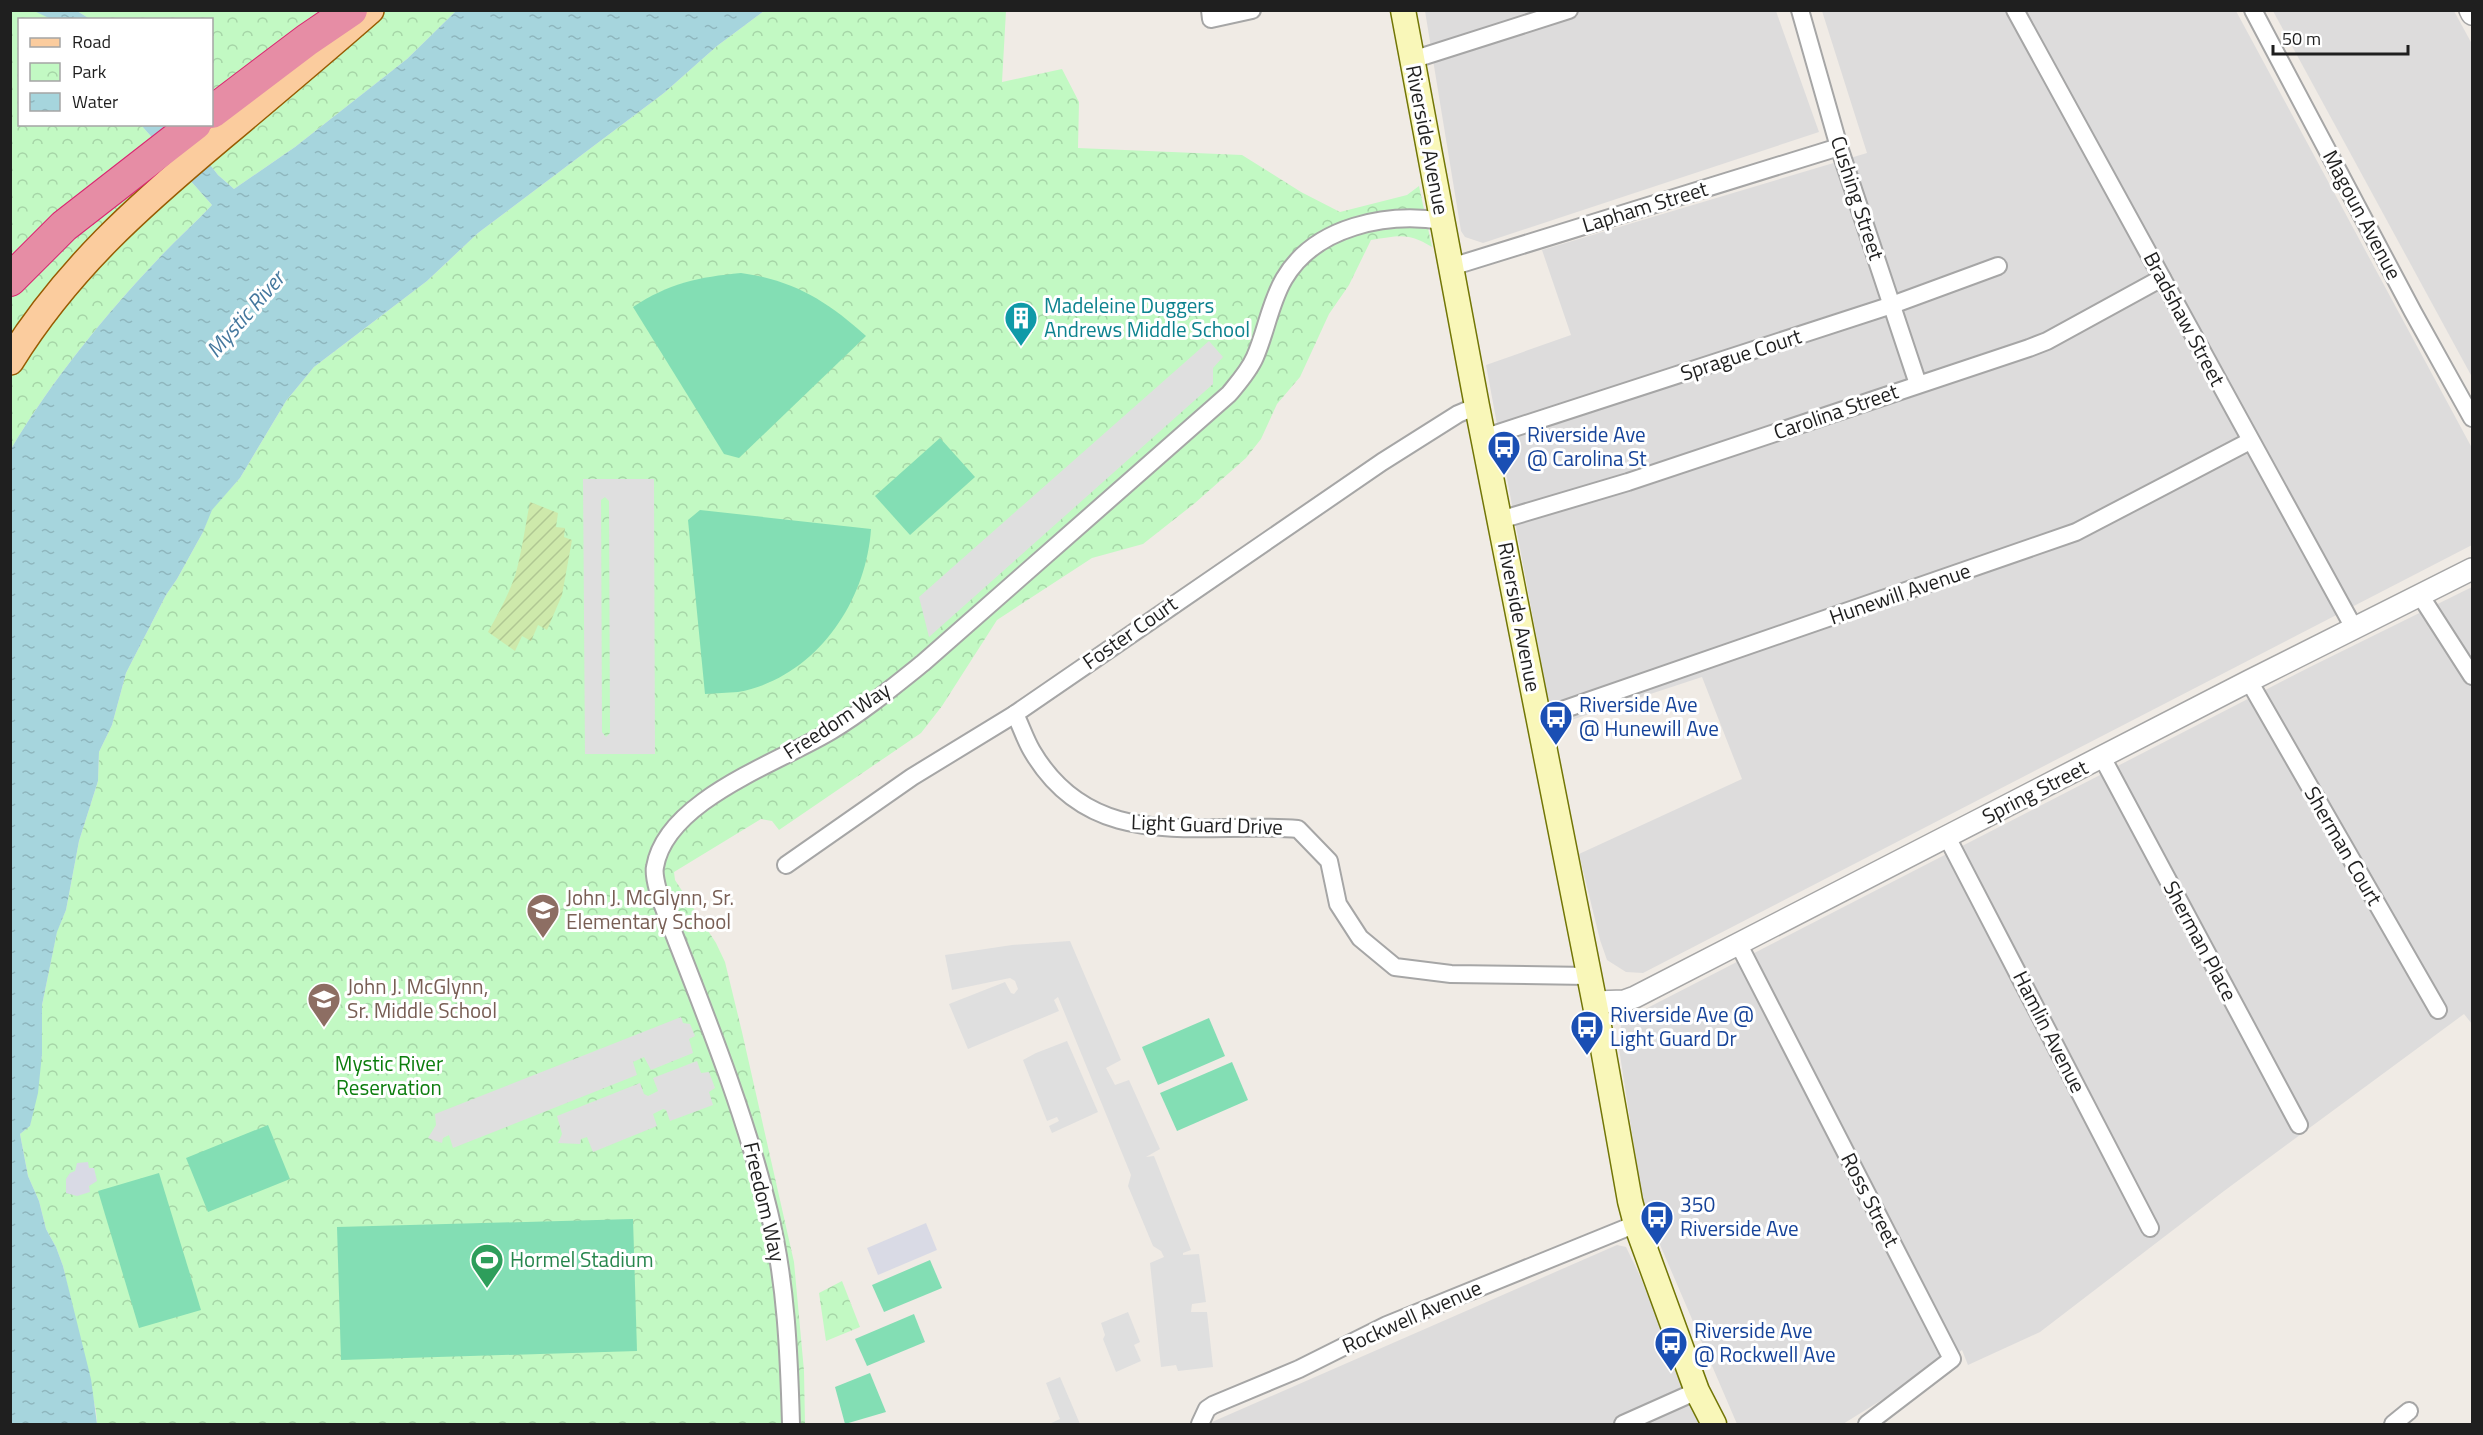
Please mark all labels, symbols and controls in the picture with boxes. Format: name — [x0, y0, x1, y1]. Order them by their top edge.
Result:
legend — [18, 18, 213, 126]
scale bar — [2273, 18, 2408, 56]
text: 50 m — [2282, 25, 2321, 52]
text: Road — [72, 28, 111, 55]
text: Park — [72, 58, 107, 85]
street label: Riverside Avenue — [1398, 62, 1458, 217]
text: Water — [72, 88, 118, 115]
street label: Cushing Street — [1823, 131, 1893, 264]
street label: Magoun Avenue — [2315, 144, 2411, 285]
street label: Lapham Street — [1578, 172, 1712, 240]
street label: Bradshaw Street — [2136, 246, 2234, 392]
water label: Mystic River — [198, 261, 294, 365]
place label: Madeleine Duggers Andrews Middle School — [1044, 289, 1250, 345]
building icon: Madeleine Duggers Andrews Middle School — [1003, 300, 1039, 347]
street label: Sprague Court — [1676, 319, 1806, 389]
street label: Carolina Street — [1769, 375, 1903, 447]
place label: Riverside Ave @ Carolina St — [1527, 418, 1647, 474]
bus stop icon: Riverside Ave @ Carolina St — [1486, 429, 1522, 476]
street label: Riverside Avenue — [1490, 539, 1550, 694]
street label: Hunewill Avenue — [1825, 554, 1975, 632]
street label: Foster Court — [1075, 587, 1184, 677]
street label: Freedom Way — [777, 673, 896, 767]
place label: Riverside Ave @ Hunewill Ave — [1579, 688, 1719, 744]
bus stop icon: Riverside Ave @ Hunewill Ave — [1538, 699, 1574, 746]
street label: Spring Street — [1976, 750, 2094, 832]
street label: Sherman Court — [2297, 780, 2391, 911]
street label: Light Guard Drive — [1131, 805, 1284, 843]
street label: Sherman Place — [2156, 875, 2246, 1006]
place label: John J. McGlynn, Sr. Elementary School — [566, 881, 734, 937]
school or university icon: John J. McGlynn, Sr. Elementary School — [525, 892, 561, 939]
street label: Hamlin Avenue — [2005, 965, 2094, 1098]
place label: John J. McGlynn, Sr. Middle School — [347, 970, 497, 1026]
school or university icon: John J. McGlynn, Sr. Middle School — [306, 981, 342, 1028]
place label: Riverside Ave @ Light Guard Dr — [1610, 998, 1754, 1054]
bus stop icon: Riverside Ave @ Light Guard Dr — [1569, 1009, 1605, 1056]
park label: Mystic River Reservation — [335, 1047, 443, 1103]
street label: Freedom Way — [736, 1139, 794, 1265]
street label: Ross Street — [1833, 1147, 1909, 1253]
place label: 350 Riverside Ave — [1680, 1188, 1799, 1244]
bus stop icon: 350 Riverside Ave — [1639, 1199, 1675, 1246]
sports icon: Hormel Stadium — [469, 1242, 505, 1289]
place label: Hormel Stadium — [510, 1243, 654, 1275]
street label: Rockwell Avenue — [1337, 1271, 1486, 1361]
place label: Riverside Ave @ Rockwell Ave — [1694, 1314, 1836, 1370]
bus stop icon: Riverside Ave @ Rockwell Ave — [1653, 1325, 1689, 1372]

